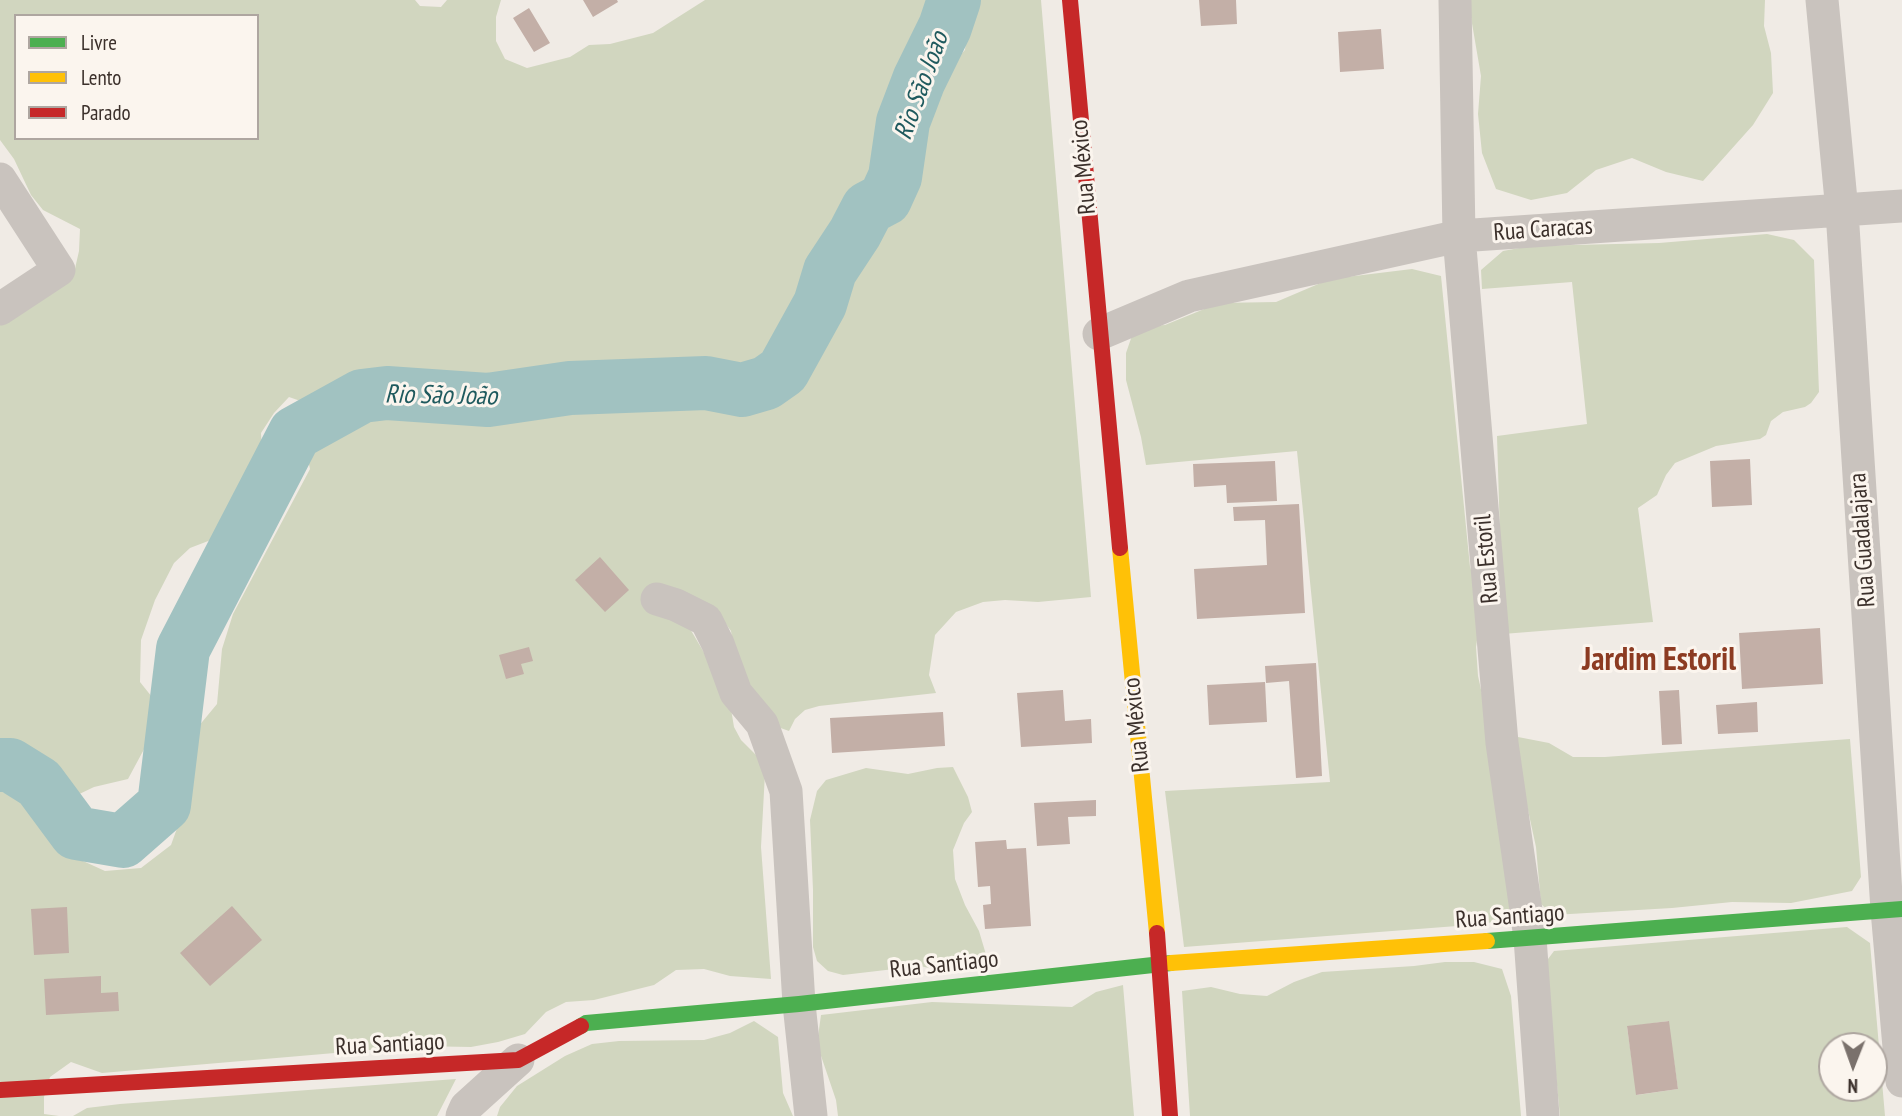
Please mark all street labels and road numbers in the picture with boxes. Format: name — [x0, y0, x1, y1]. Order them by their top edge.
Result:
street label: Rua México — [1066, 118, 1102, 216]
street label: Rua Caracas — [1492, 212, 1594, 248]
street label: Rua Guadalajara — [1844, 472, 1882, 608]
street label: Rua Estoril — [1469, 513, 1505, 605]
street label: Rua México — [1118, 676, 1156, 774]
street label: Rua Santiago — [1455, 899, 1565, 935]
street label: Rua Santiago — [888, 945, 1000, 985]
street label: Rua Santiago — [335, 1028, 445, 1062]

